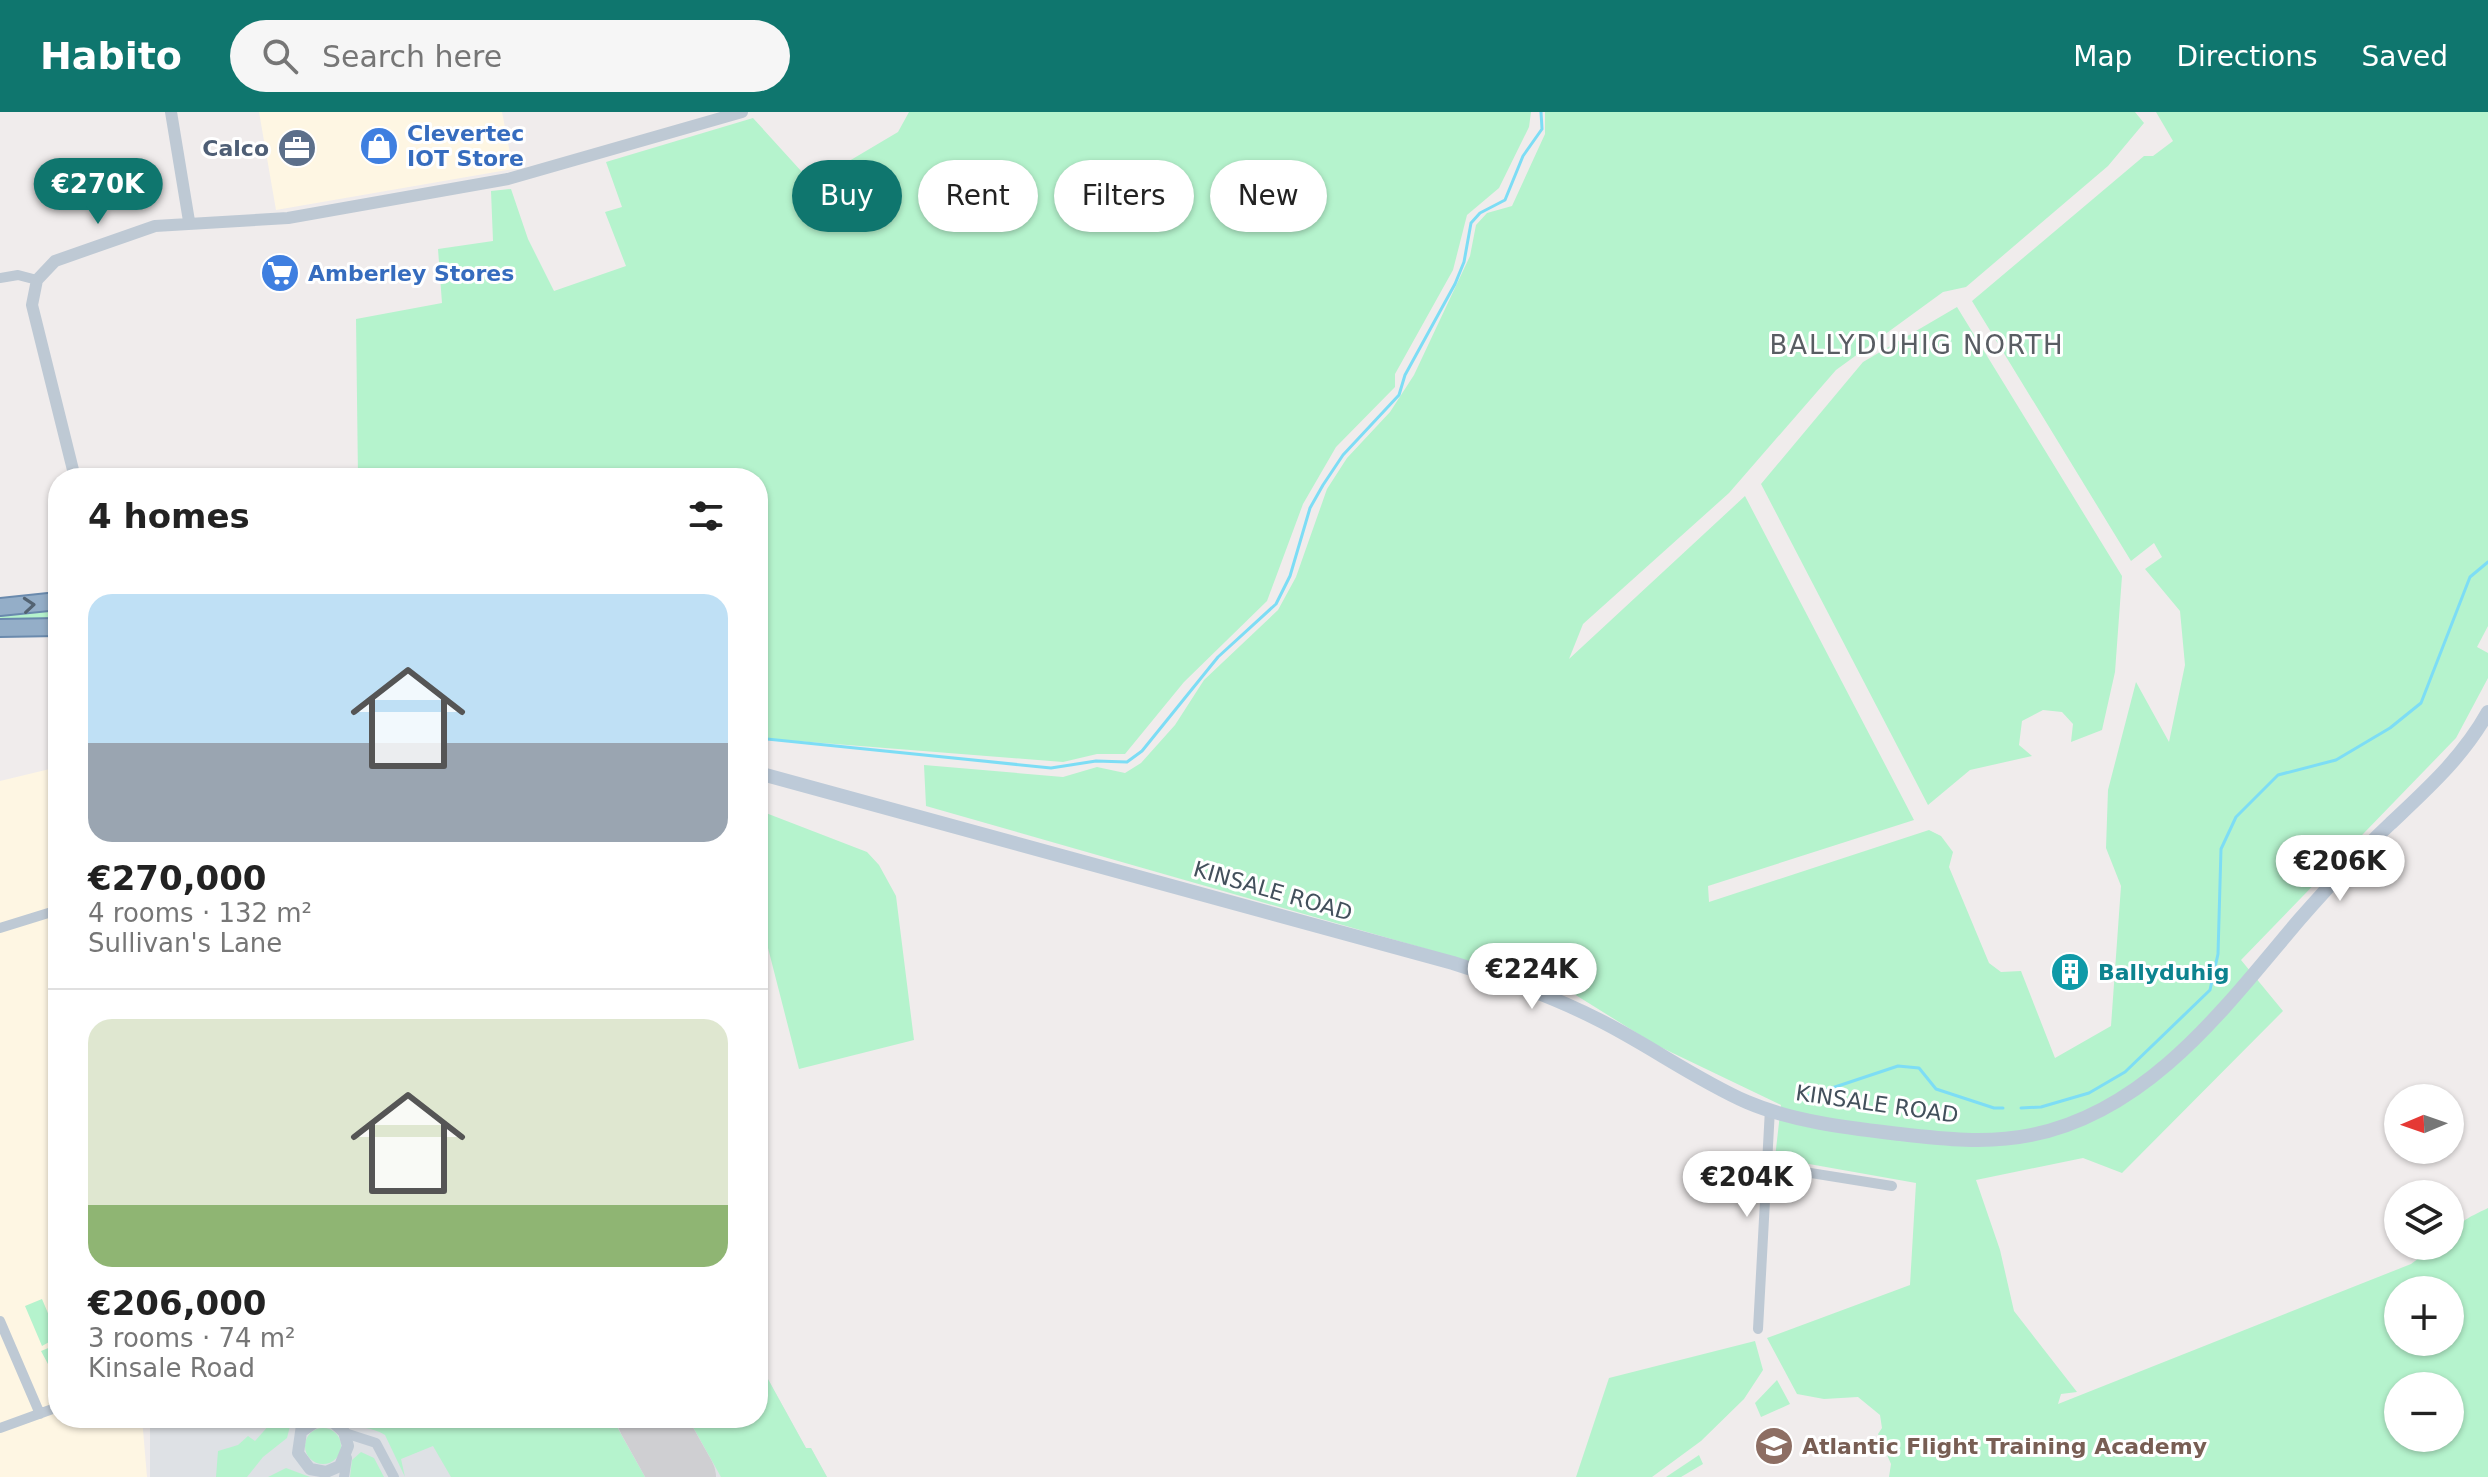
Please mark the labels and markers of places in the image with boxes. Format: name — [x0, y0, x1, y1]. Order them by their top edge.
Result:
place label: Clevertec IOT Store — [407, 121, 524, 171]
shop icon: Clevertec IOT Store — [358, 125, 400, 167]
office icon: Calco — [276, 127, 318, 169]
place label: Calco — [202, 136, 269, 161]
pin: €270K — [42, 158, 154, 226]
supermarket icon: Amberley Stores — [259, 252, 301, 294]
place label: Amberley Stores — [308, 261, 514, 286]
pin: €206K — [2284, 835, 2396, 903]
pin: €224K — [1476, 943, 1588, 1011]
building icon: Ballyduhig — [2049, 951, 2091, 993]
place label: Ballyduhig — [2098, 960, 2229, 985]
pin: €204K — [1691, 1151, 1803, 1219]
school or university icon: Atlantic Flight Training Academy — [1753, 1425, 1795, 1467]
place label: Atlantic Flight Training Academy — [1802, 1434, 2207, 1459]

